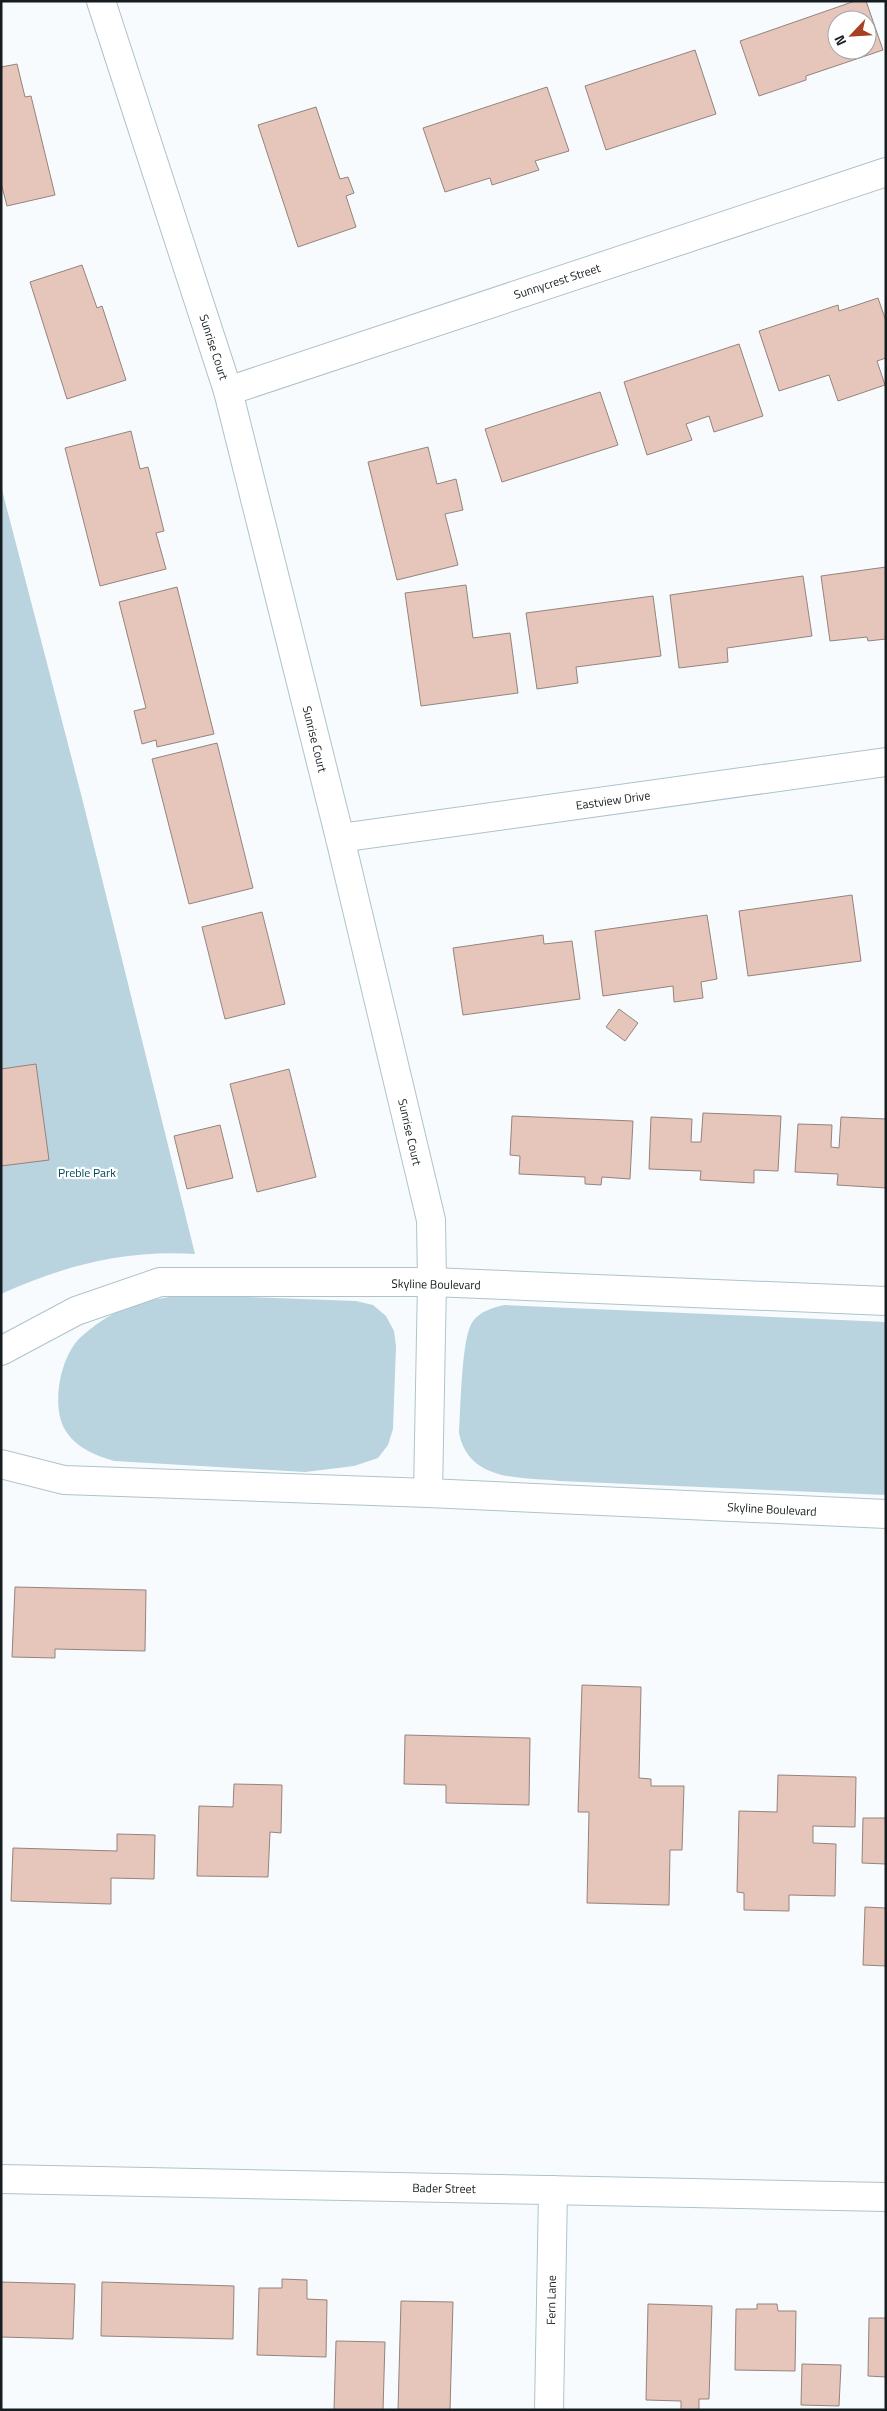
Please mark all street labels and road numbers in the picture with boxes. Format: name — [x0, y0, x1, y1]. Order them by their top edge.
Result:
street label: Sunnycrest Street — [511, 258, 604, 304]
street label: Sunrise Court — [194, 312, 234, 383]
street label: Sunrise Court — [298, 704, 333, 775]
street label: Eastview Drive — [575, 785, 651, 815]
street label: Sunrise Court — [393, 1097, 427, 1168]
street label: Skyline Boulevard — [391, 1274, 481, 1294]
street label: Skyline Boulevard — [727, 1497, 817, 1521]
street label: Bader Street — [412, 2178, 477, 2198]
street label: Fern Lane — [541, 2275, 561, 2325]

